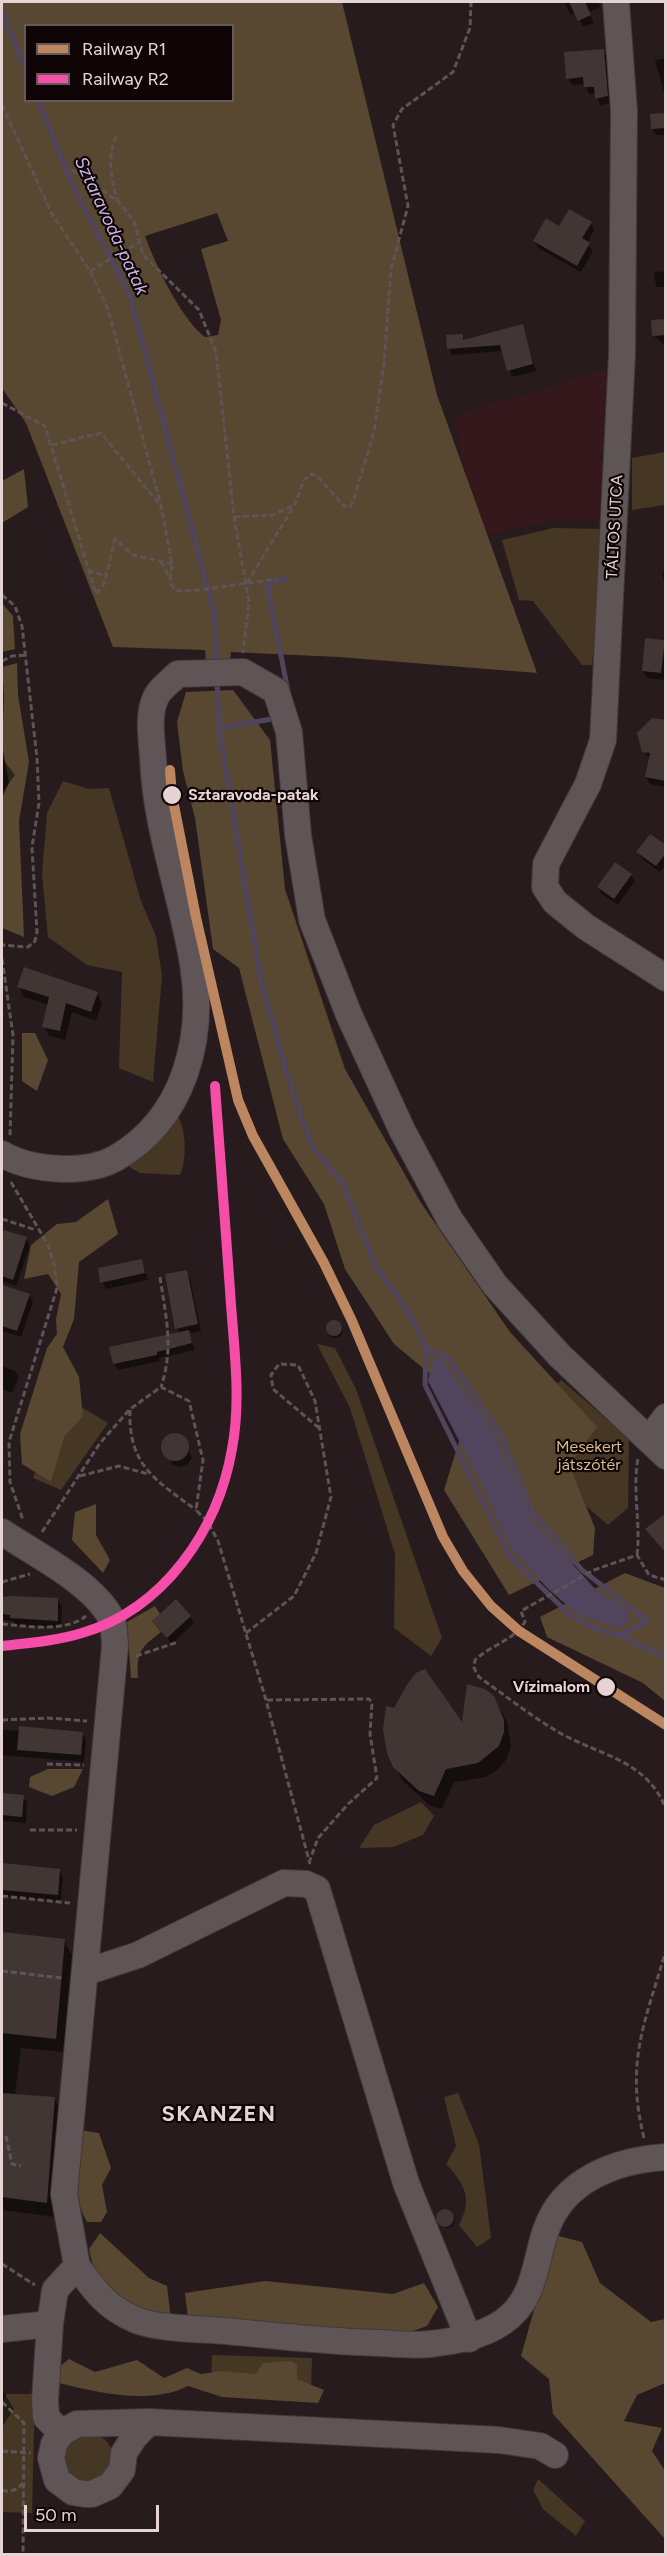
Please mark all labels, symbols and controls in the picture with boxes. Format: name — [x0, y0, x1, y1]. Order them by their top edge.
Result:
legend — [24, 24, 234, 102]
text: Railway R1 — [82, 38, 166, 60]
text: Railway R2 — [82, 68, 169, 90]
water label: Sztaravoda-patak — [70, 154, 152, 298]
street label: TÁLTOS UTCA — [603, 474, 627, 580]
marker: Sztaravoda-patak — [161, 784, 183, 806]
place label: Sztaravoda-patak — [188, 785, 319, 805]
park label: Mesekert játszótér — [556, 1437, 622, 1475]
marker: Vízimalom — [595, 1676, 617, 1698]
place label: Vízimalom — [513, 1677, 590, 1697]
district label: SKANZEN — [161, 2102, 277, 2128]
scale bar — [27, 2493, 162, 2531]
text: 50 m — [35, 2504, 77, 2526]

